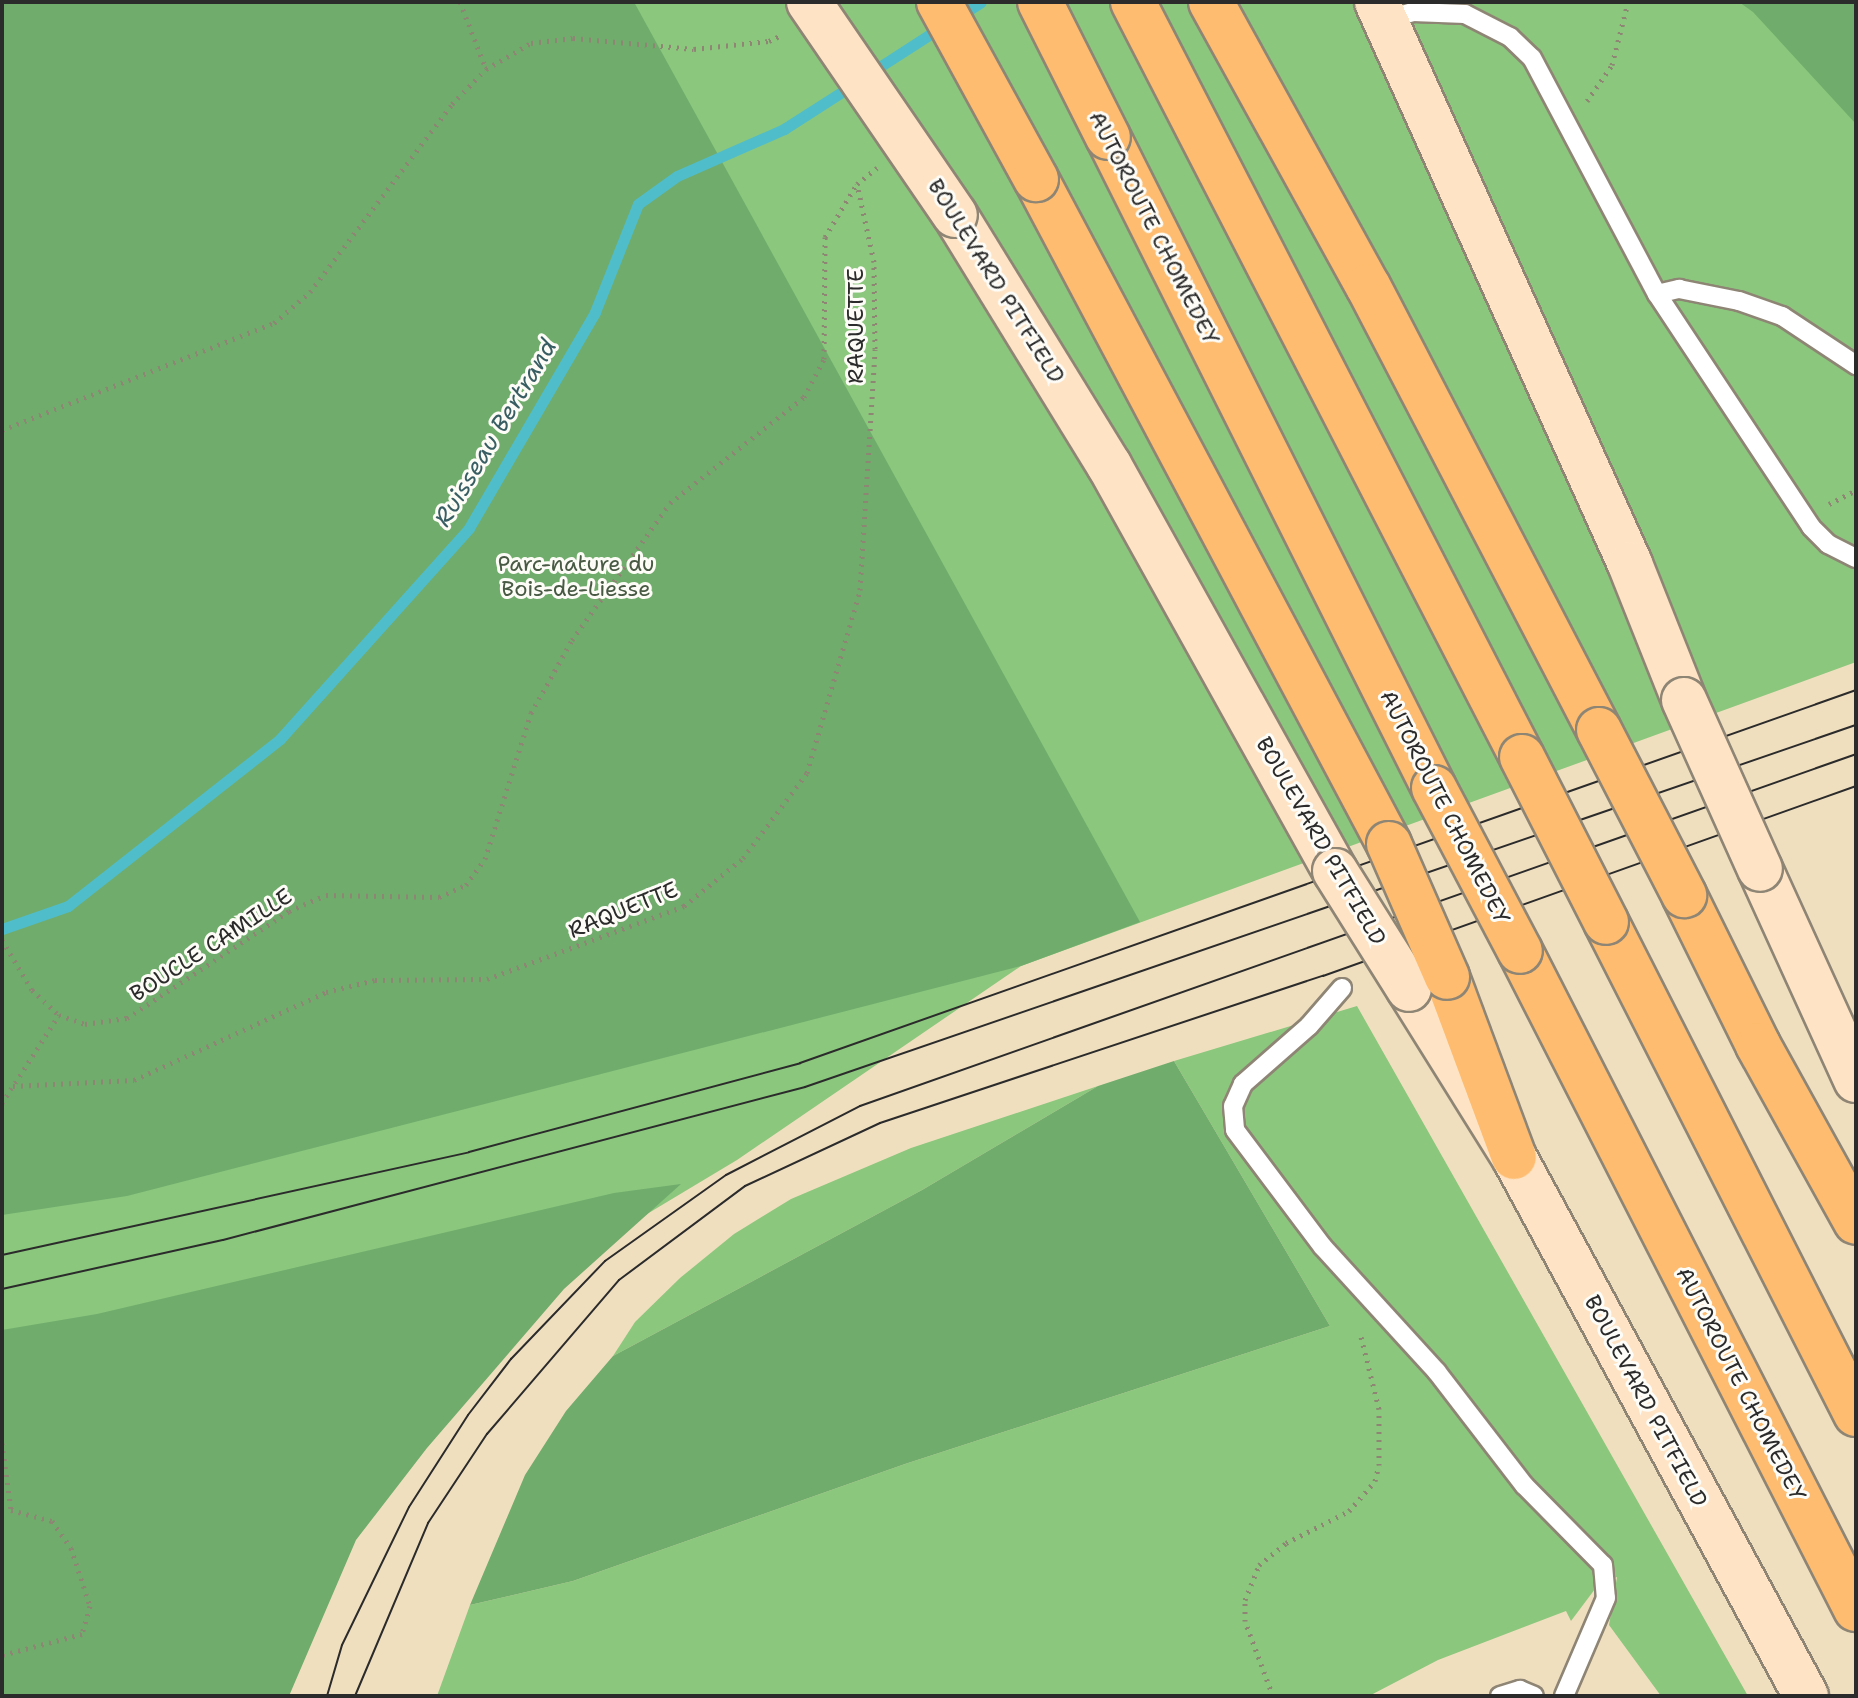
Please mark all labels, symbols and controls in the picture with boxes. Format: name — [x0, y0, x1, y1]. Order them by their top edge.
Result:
street label: AUTOROUTE CHOMEDEY — [1083, 107, 1225, 349]
street label: BOULEVARD PITFIELD — [922, 174, 1070, 388]
street label: RAQUETTE — [843, 268, 869, 384]
water label: Ruisseau Bertrand — [429, 334, 563, 532]
park label: Parc-nature du Bois-de-Liesse — [498, 550, 654, 602]
street label: AUTOROUTE CHOMEDEY — [1374, 686, 1516, 928]
street label: BOULEVARD PITFIELD — [1251, 732, 1391, 950]
street label: RAQUETTE — [564, 876, 682, 944]
street label: BOUCLE CAMILLE — [125, 883, 297, 1007]
street label: AUTOROUTE CHOMEDEY — [1670, 1263, 1812, 1505]
street label: BOULEVARD PITFIELD — [1579, 1291, 1713, 1511]

